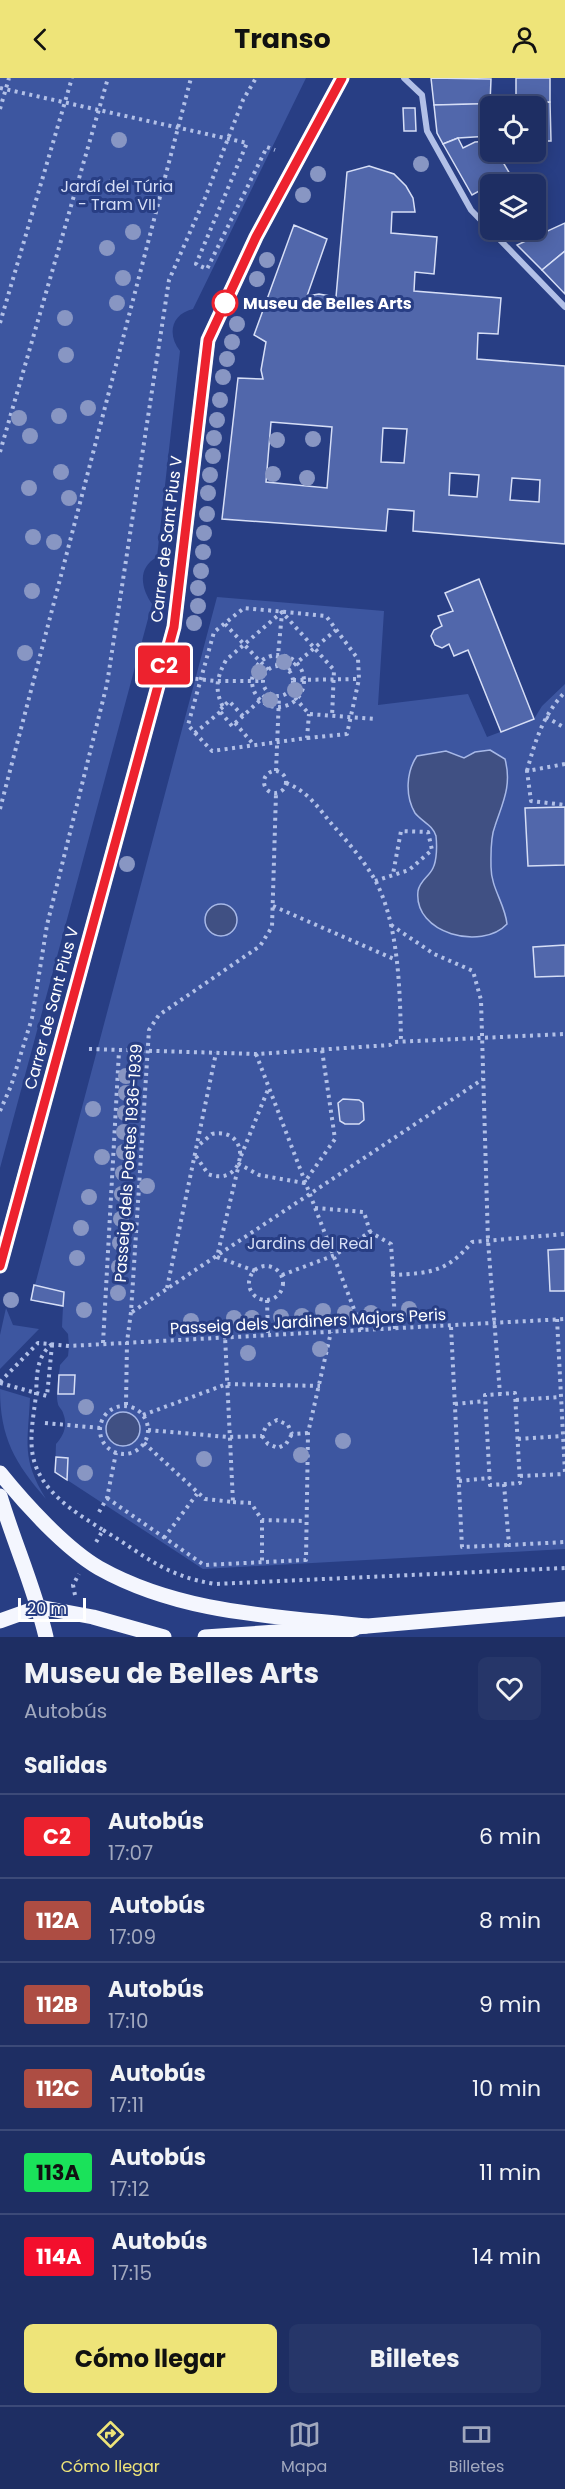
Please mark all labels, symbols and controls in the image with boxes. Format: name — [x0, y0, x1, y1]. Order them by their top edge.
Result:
text: Transo — [234, 20, 331, 57]
icon: back — [24, 23, 57, 56]
icon: person — [508, 23, 541, 56]
map controls — [480, 96, 546, 240]
button: locate — [480, 96, 546, 162]
button: layers — [480, 174, 546, 240]
park label: Jardí del Túria - Tram VII — [61, 175, 173, 216]
marker: Museu de Belles Arts — [212, 290, 238, 316]
place label: Museu de Belles Arts — [243, 292, 412, 315]
street label: Carrer de Sant Pius V — [145, 454, 188, 624]
line badge: C2 — [137, 646, 191, 684]
text: C2 — [150, 651, 178, 680]
street label: Carrer de Sant Pius V — [19, 924, 84, 1092]
street label: Passeig dels Poetes 1936-1939 — [109, 1043, 148, 1283]
park label: Jardins del Real — [247, 1232, 373, 1255]
street label: Passeig dels Jardiners Majors Peris — [169, 1303, 447, 1340]
scale bar — [18, 1595, 86, 1622]
text: 20 m — [27, 1597, 67, 1620]
text: Museu de Belles Arts — [24, 1654, 319, 1693]
button: heart — [478, 1657, 541, 1720]
text: Autobús — [24, 1697, 107, 1725]
text: Salidas — [24, 1750, 108, 1781]
text: Autobús — [108, 1806, 204, 1837]
text: 6 min — [479, 1821, 541, 1852]
text: C2 — [43, 1822, 71, 1851]
text: 17:07 — [108, 1839, 153, 1867]
text: Autobús — [109, 1890, 205, 1921]
text: 8 min — [479, 1905, 541, 1936]
text: 112A — [36, 1906, 79, 1935]
text: 17:09 — [109, 1923, 156, 1951]
text: Autobús — [108, 1974, 204, 2005]
text: 9 min — [479, 1989, 541, 2020]
text: 112B — [36, 1990, 78, 2019]
text: 17:10 — [108, 2007, 149, 2035]
text: Autobús — [110, 2058, 206, 2089]
text: 10 min — [472, 2073, 541, 2104]
text: 112C — [36, 2074, 80, 2103]
text: 17:11 — [110, 2091, 144, 2119]
text: Autobús — [110, 2142, 206, 2173]
text: 11 min — [479, 2157, 541, 2188]
text: 113A — [36, 2158, 80, 2187]
text: 17:12 — [110, 2175, 149, 2203]
text: Autobús — [112, 2226, 208, 2257]
text: 14 min — [472, 2241, 541, 2272]
text: 114A — [36, 2242, 82, 2271]
text: 17:15 — [112, 2259, 152, 2287]
button: Cómo llegar — [24, 2324, 277, 2393]
button: Billetes — [289, 2324, 541, 2393]
tab: Cómo llegar — [61, 2418, 160, 2479]
tab: Mapa — [281, 2418, 327, 2479]
tab: Billetes — [449, 2418, 504, 2479]

